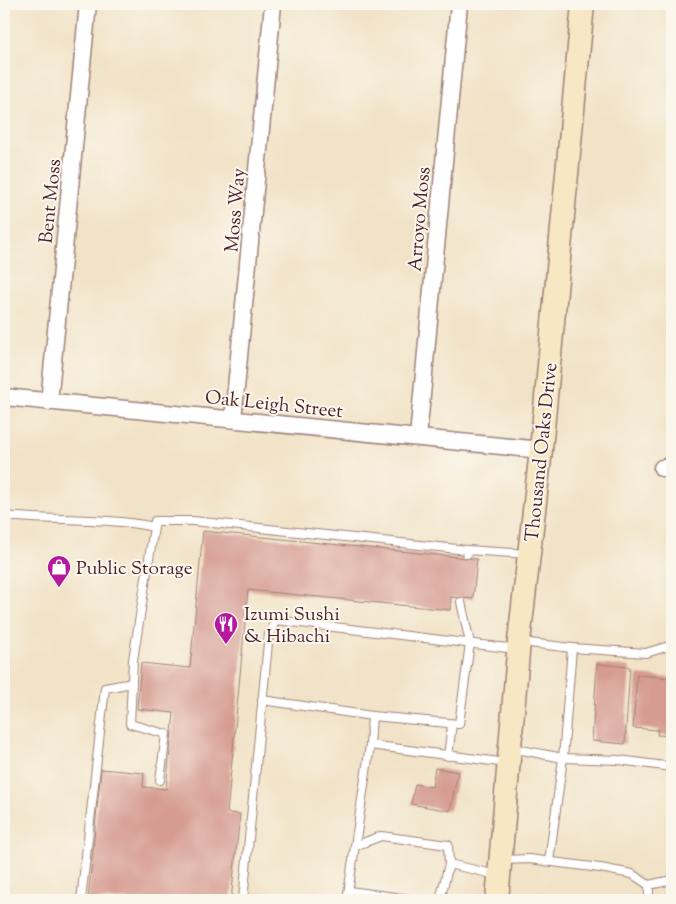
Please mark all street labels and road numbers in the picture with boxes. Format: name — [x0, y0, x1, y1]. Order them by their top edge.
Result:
street label: Bent Moss — [34, 158, 69, 245]
street label: Moss Way — [219, 166, 254, 253]
street label: Arroyo Moss — [402, 166, 439, 273]
street label: Thousand Oaks Drive — [520, 361, 565, 543]
street label: Oak Leigh Street — [203, 385, 345, 426]

